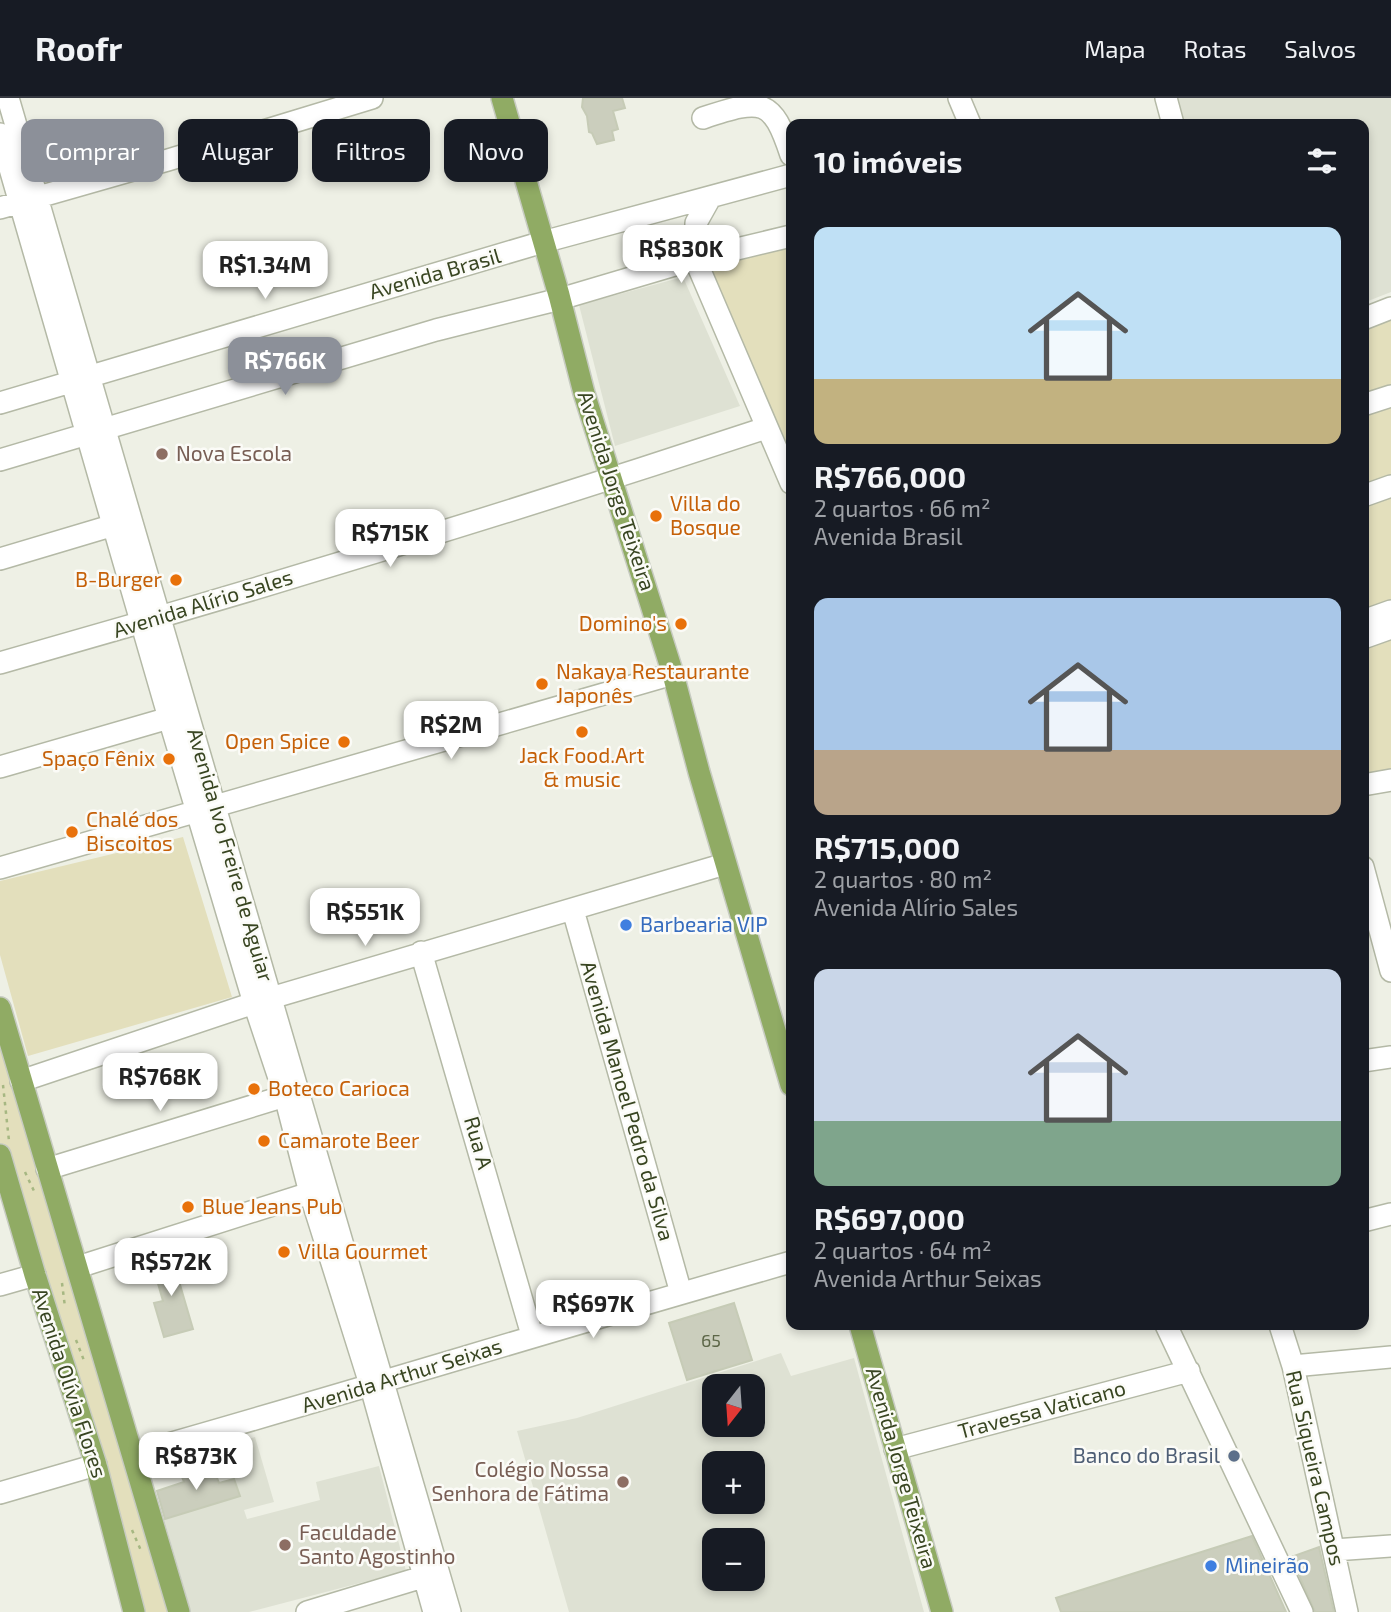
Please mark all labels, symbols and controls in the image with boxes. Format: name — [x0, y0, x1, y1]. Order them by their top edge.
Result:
text: Roofr — [35, 28, 122, 68]
text: Mapa — [1084, 34, 1146, 63]
text: Rotas — [1184, 34, 1246, 63]
text: Salvos — [1284, 34, 1356, 63]
chip: Comprar — [21, 119, 164, 182]
chip: Alugar — [178, 119, 298, 182]
chip: Filtros — [312, 119, 430, 182]
chip: Novo — [444, 119, 548, 182]
icon: filters — [1303, 142, 1341, 180]
text: 10 imóveis — [814, 143, 962, 179]
pin: R$830K — [624, 226, 738, 285]
text: R$830K — [639, 234, 723, 262]
pin: R$1.34M — [200, 242, 330, 301]
street label: Avenida Brasil — [366, 242, 504, 303]
text: R$1.34M — [219, 250, 311, 278]
icon: home — [1015, 273, 1141, 399]
pin: R$766K — [228, 338, 342, 397]
text: R$766K — [244, 346, 326, 374]
street label: Avenida Jorge Teixeira — [573, 388, 662, 593]
place label: Nova Escola — [176, 440, 292, 465]
marker: Nova Escola — [154, 446, 170, 462]
text: R$766,000 — [814, 458, 966, 494]
place label: Villa do Bosque — [670, 490, 741, 539]
text: 2 quartos · 66 m² — [814, 494, 990, 522]
marker: Villa do Bosque — [648, 508, 664, 524]
pin: R$715K — [333, 510, 447, 569]
text: R$715K — [351, 518, 429, 546]
text: Avenida Brasil — [814, 522, 963, 550]
street label: Avenida Alírio Sales — [110, 563, 295, 642]
place label: B-Burger — [75, 566, 163, 591]
marker: B-Burger — [168, 572, 184, 588]
place label: Domino's — [579, 610, 667, 635]
marker: Domino's — [673, 616, 689, 632]
icon: home — [1015, 644, 1141, 770]
place label: Nakaya Restaurante Japonês — [556, 658, 750, 707]
marker: Nakaya Restaurante Japonês — [534, 676, 550, 692]
pin: R$2M — [410, 702, 492, 761]
text: R$2M — [420, 710, 482, 738]
marker: Jack Food.Art & music — [574, 724, 590, 740]
street label: Avenida Ivo Freire de Aguiar — [183, 725, 280, 985]
place label: Open Spice — [225, 728, 330, 753]
marker: Open Spice — [336, 734, 352, 750]
place label: Jack Food.Art & music — [519, 742, 645, 791]
place label: Spaço Fênix — [42, 745, 155, 772]
marker: Spaço Fênix — [161, 751, 177, 767]
place label: Chalé dos Biscoitos — [86, 806, 179, 855]
marker: Chalé dos Biscoitos — [64, 824, 80, 840]
text: R$715,000 — [814, 829, 960, 865]
text: 2 quartos · 80 m² — [814, 865, 992, 893]
pin: R$551K — [308, 888, 422, 948]
text: Avenida Alírio Sales — [814, 893, 1018, 921]
text: R$551K — [326, 897, 404, 925]
place label: Barbearia VIP — [640, 911, 768, 936]
marker: Barbearia VIP — [618, 917, 634, 933]
street label: Avenida Manoel Pedro da Silva — [576, 958, 680, 1244]
icon: home — [1015, 1015, 1141, 1141]
pin: R$768K — [103, 1054, 217, 1113]
text: R$768K — [119, 1062, 201, 1090]
place label: Boteco Carioca — [268, 1075, 410, 1100]
marker: Boteco Carioca — [246, 1081, 262, 1097]
street label: Rua A — [460, 1113, 499, 1172]
place label: Camarote Beer — [278, 1127, 420, 1152]
marker: Camarote Beer — [256, 1133, 272, 1149]
place label: Blue Jeans Pub — [202, 1193, 343, 1218]
marker: Blue Jeans Pub — [180, 1199, 196, 1215]
text: R$697,000 — [814, 1200, 965, 1236]
text: 2 quartos · 64 m² — [814, 1236, 991, 1264]
pin: R$572K — [114, 1238, 228, 1298]
place label: Villa Gourmet — [298, 1238, 428, 1263]
marker: Villa Gourmet — [276, 1244, 292, 1260]
text: R$572K — [130, 1247, 212, 1275]
text: Avenida Arthur Seixas — [814, 1264, 1042, 1292]
pin: R$697K — [536, 1280, 650, 1340]
street label: Avenida Olívia Flores — [28, 1284, 113, 1481]
text: R$697K — [552, 1289, 634, 1317]
house number: 65 — [701, 1329, 721, 1351]
street label: Avenida Arthur Seixas — [298, 1332, 505, 1417]
street label: Avenida Jorge Teixeira — [862, 1364, 943, 1571]
street label: Rua Siqueira Campos — [1282, 1367, 1351, 1568]
north arrow — [702, 1374, 765, 1437]
map controls — [702, 1374, 765, 1591]
street label: Travessa Vaticano — [955, 1374, 1128, 1443]
pin: R$873K — [139, 1432, 253, 1492]
text: R$873K — [155, 1441, 237, 1469]
place label: Banco do Brasil — [1073, 1442, 1221, 1467]
marker: Banco do Brasil — [1226, 1448, 1242, 1464]
button: + — [702, 1451, 765, 1514]
place label: Colégio Nossa Senhora de Fátima — [431, 1456, 609, 1505]
marker: Colégio Nossa Senhora de Fátima — [615, 1474, 631, 1490]
place label: Faculdade Santo Agostinho — [299, 1519, 455, 1568]
button: − — [702, 1528, 765, 1591]
marker: Faculdade Santo Agostinho — [277, 1537, 293, 1553]
place label: Mineirão — [1225, 1552, 1309, 1577]
marker: Mineirão — [1203, 1558, 1219, 1574]

